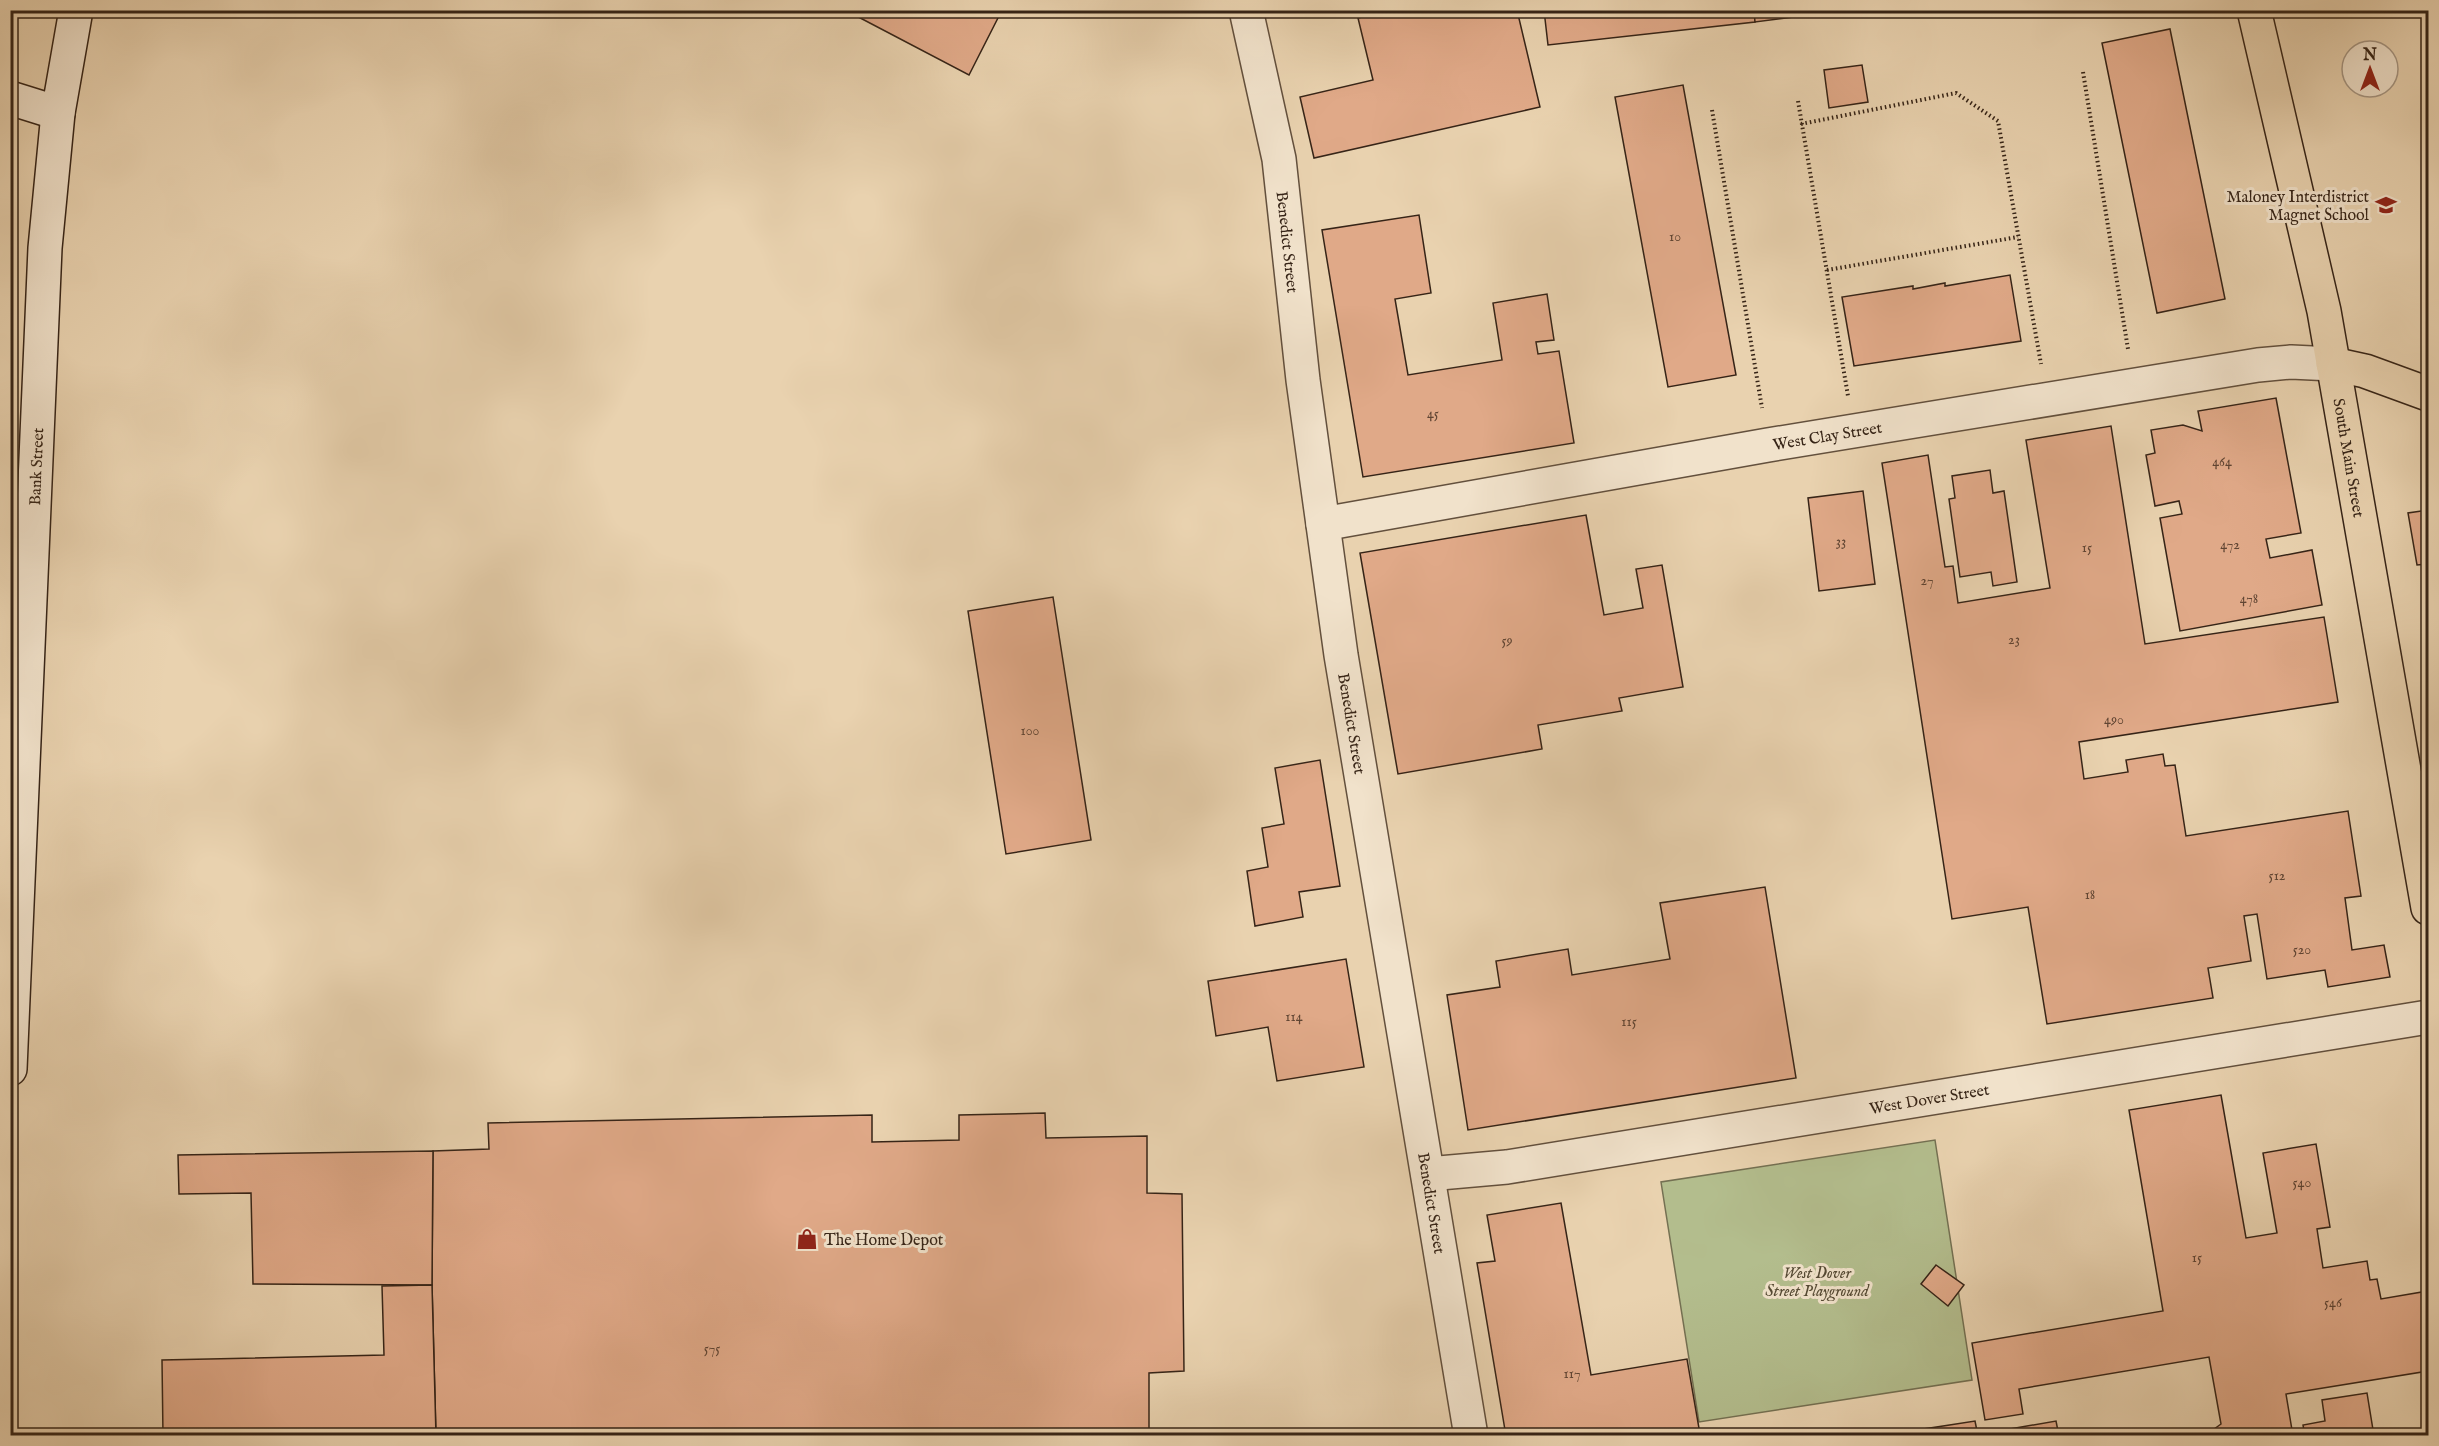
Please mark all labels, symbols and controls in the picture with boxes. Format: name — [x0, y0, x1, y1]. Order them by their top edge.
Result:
north arrow — [2340, 39, 2400, 99]
text: N — [2362, 46, 2377, 66]
place label: Maloney Interdistrict Magnet School — [2226, 188, 2370, 226]
street label: Benedict Street — [1271, 190, 1302, 294]
school or university icon: Maloney Interdistrict Magnet School — [2374, 193, 2398, 217]
house number: 10 — [1669, 228, 1681, 246]
street label: South Main Street — [2327, 397, 2368, 520]
house number: 45 — [1427, 405, 1439, 423]
street label: West Clay Street — [1772, 418, 1884, 456]
street label: Bank Street — [26, 427, 49, 506]
house number: 464 — [2212, 453, 2232, 471]
house number: 33 — [1836, 533, 1846, 551]
house number: 472 — [2220, 536, 2240, 554]
house number: 15 — [2082, 539, 2092, 557]
house number: 27 — [1921, 572, 1933, 590]
house number: 478 — [2240, 590, 2258, 608]
house number: 23 — [2008, 631, 2020, 649]
house number: 59 — [1501, 632, 1513, 650]
street label: Benedict Street — [1332, 672, 1369, 776]
house number: 490 — [2104, 711, 2124, 729]
house number: 100 — [1021, 722, 1040, 740]
house number: 512 — [2269, 867, 2286, 885]
house number: 18 — [2085, 886, 2095, 904]
house number: 520 — [2293, 941, 2311, 959]
house number: 114 — [1285, 1008, 1303, 1026]
house number: 115 — [1621, 1013, 1637, 1031]
street label: West Dover Street — [1868, 1081, 1991, 1120]
street label: Benedict Street — [1412, 1151, 1449, 1256]
house number: 540 — [2293, 1174, 2311, 1192]
shop icon: The Home Depot — [795, 1227, 819, 1251]
place label: The Home Depot — [824, 1231, 944, 1251]
house number: 15 — [2192, 1249, 2202, 1267]
park label: West Dover Street Playground — [1765, 1264, 1870, 1302]
house number: 546 — [2324, 1294, 2343, 1312]
house number: 575 — [704, 1340, 720, 1358]
house number: 117 — [1564, 1365, 1580, 1383]

